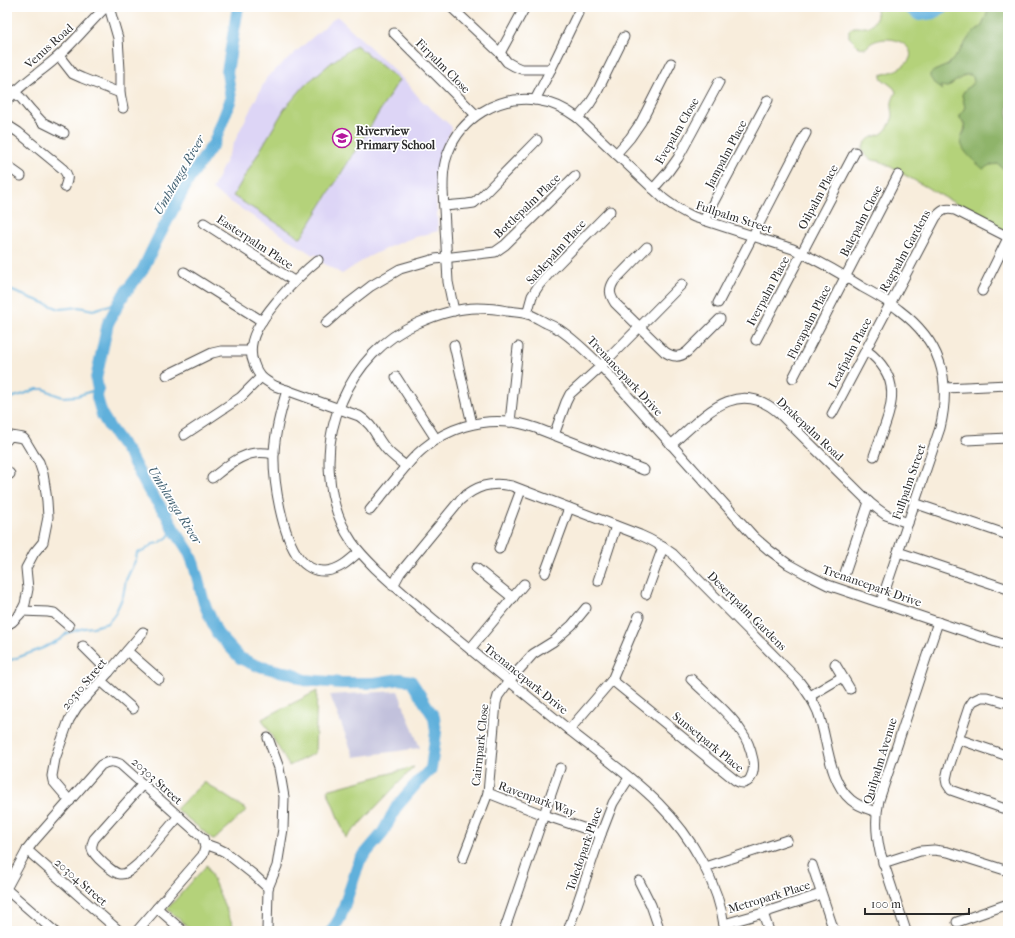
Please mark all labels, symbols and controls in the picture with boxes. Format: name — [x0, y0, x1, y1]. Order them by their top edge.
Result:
street label: Venus Road — [21, 20, 76, 72]
street label: Firpalm Close — [413, 36, 473, 96]
street label: Evepalm Close — [652, 95, 702, 167]
street label: Jampalm Place — [702, 118, 750, 191]
place label: Riverview Primary School — [356, 124, 436, 153]
school or university icon: Riverview Primary School — [331, 127, 353, 149]
water label: Umhlanga River — [150, 132, 208, 217]
street label: Oilpalm Place — [795, 162, 841, 232]
street label: Bottlepalm Place — [491, 171, 563, 241]
street label: Balepalm Close — [837, 183, 885, 259]
street label: Fullpalm Street — [694, 198, 775, 236]
street label: Ragpalm Gardens — [877, 207, 934, 295]
street label: Easterpalm Place — [214, 212, 296, 272]
street label: Sablepalm Place — [523, 217, 589, 287]
street label: Iverpalm Place — [744, 254, 792, 328]
street label: Florapalm Place — [784, 282, 834, 362]
street label: Leafpalm Place — [826, 315, 875, 391]
street label: Trenancepark Drive — [584, 333, 666, 419]
street label: Drakepalm Road — [774, 394, 847, 464]
street label: Fullpalm Street — [889, 441, 929, 522]
water label: Umhlanga River — [145, 463, 206, 548]
street label: Trenancepark Drive — [821, 562, 924, 610]
street label: Desertpalm Gardens — [705, 569, 790, 654]
street label: Trenancepark Drive — [481, 641, 571, 717]
street label: 20310 Street — [58, 655, 110, 713]
street label: Cairnpark Close — [469, 703, 491, 787]
street label: Sunsetpark Place — [670, 709, 747, 775]
street label: Quilpalm Avenue — [860, 716, 900, 806]
street label: 20303 Street — [129, 755, 186, 808]
street label: Ravenpark Way — [496, 778, 578, 820]
street label: Toledopark Place — [563, 805, 605, 893]
street label: 20304 Street — [52, 855, 111, 909]
street label: Metropark Place — [726, 878, 812, 916]
scale bar — [865, 890, 969, 916]
text: 100 m — [871, 897, 901, 911]

